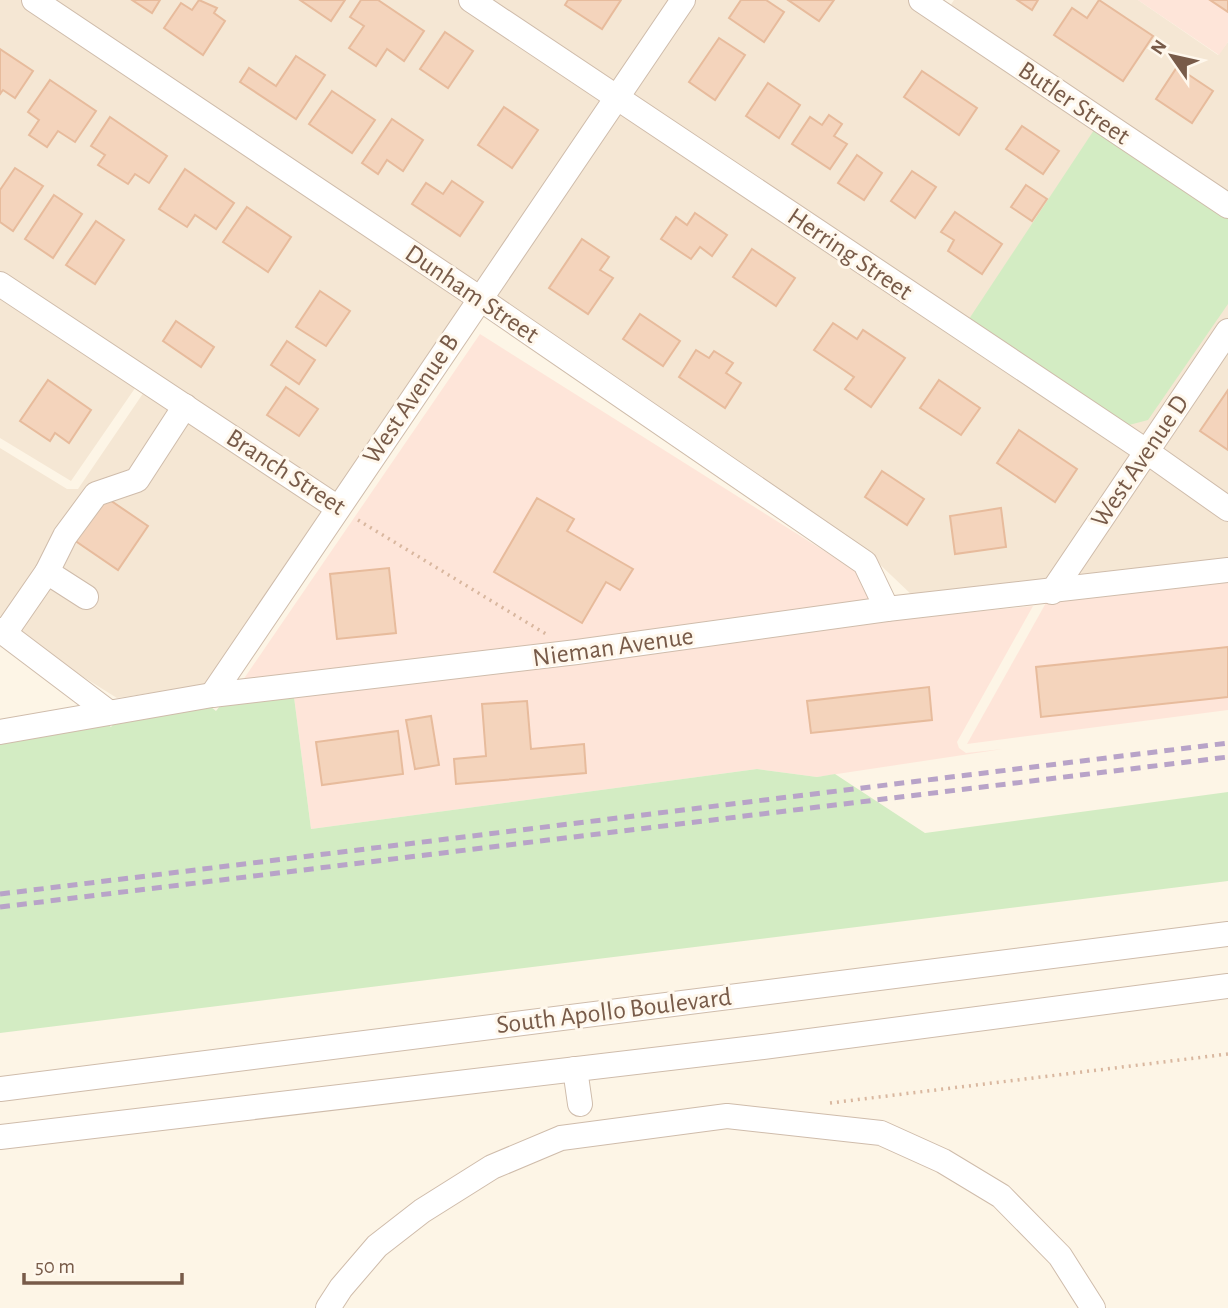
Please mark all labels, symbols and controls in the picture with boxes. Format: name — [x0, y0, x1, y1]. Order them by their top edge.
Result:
north arrow — [1137, 21, 1207, 91]
text: N — [1148, 37, 1171, 58]
street label: Butler Street — [1014, 56, 1134, 150]
street label: Herring Street — [783, 203, 917, 305]
street label: Dunham Street — [401, 240, 543, 348]
street label: West Avenue B — [358, 329, 464, 469]
street label: West Avenue D — [1086, 390, 1194, 532]
street label: Branch Street — [222, 424, 350, 520]
street label: Nieman Avenue — [531, 623, 695, 671]
street label: South Apollo Boulevard — [495, 984, 733, 1038]
scale bar — [24, 1242, 182, 1286]
text: 50 m — [35, 1256, 75, 1277]

